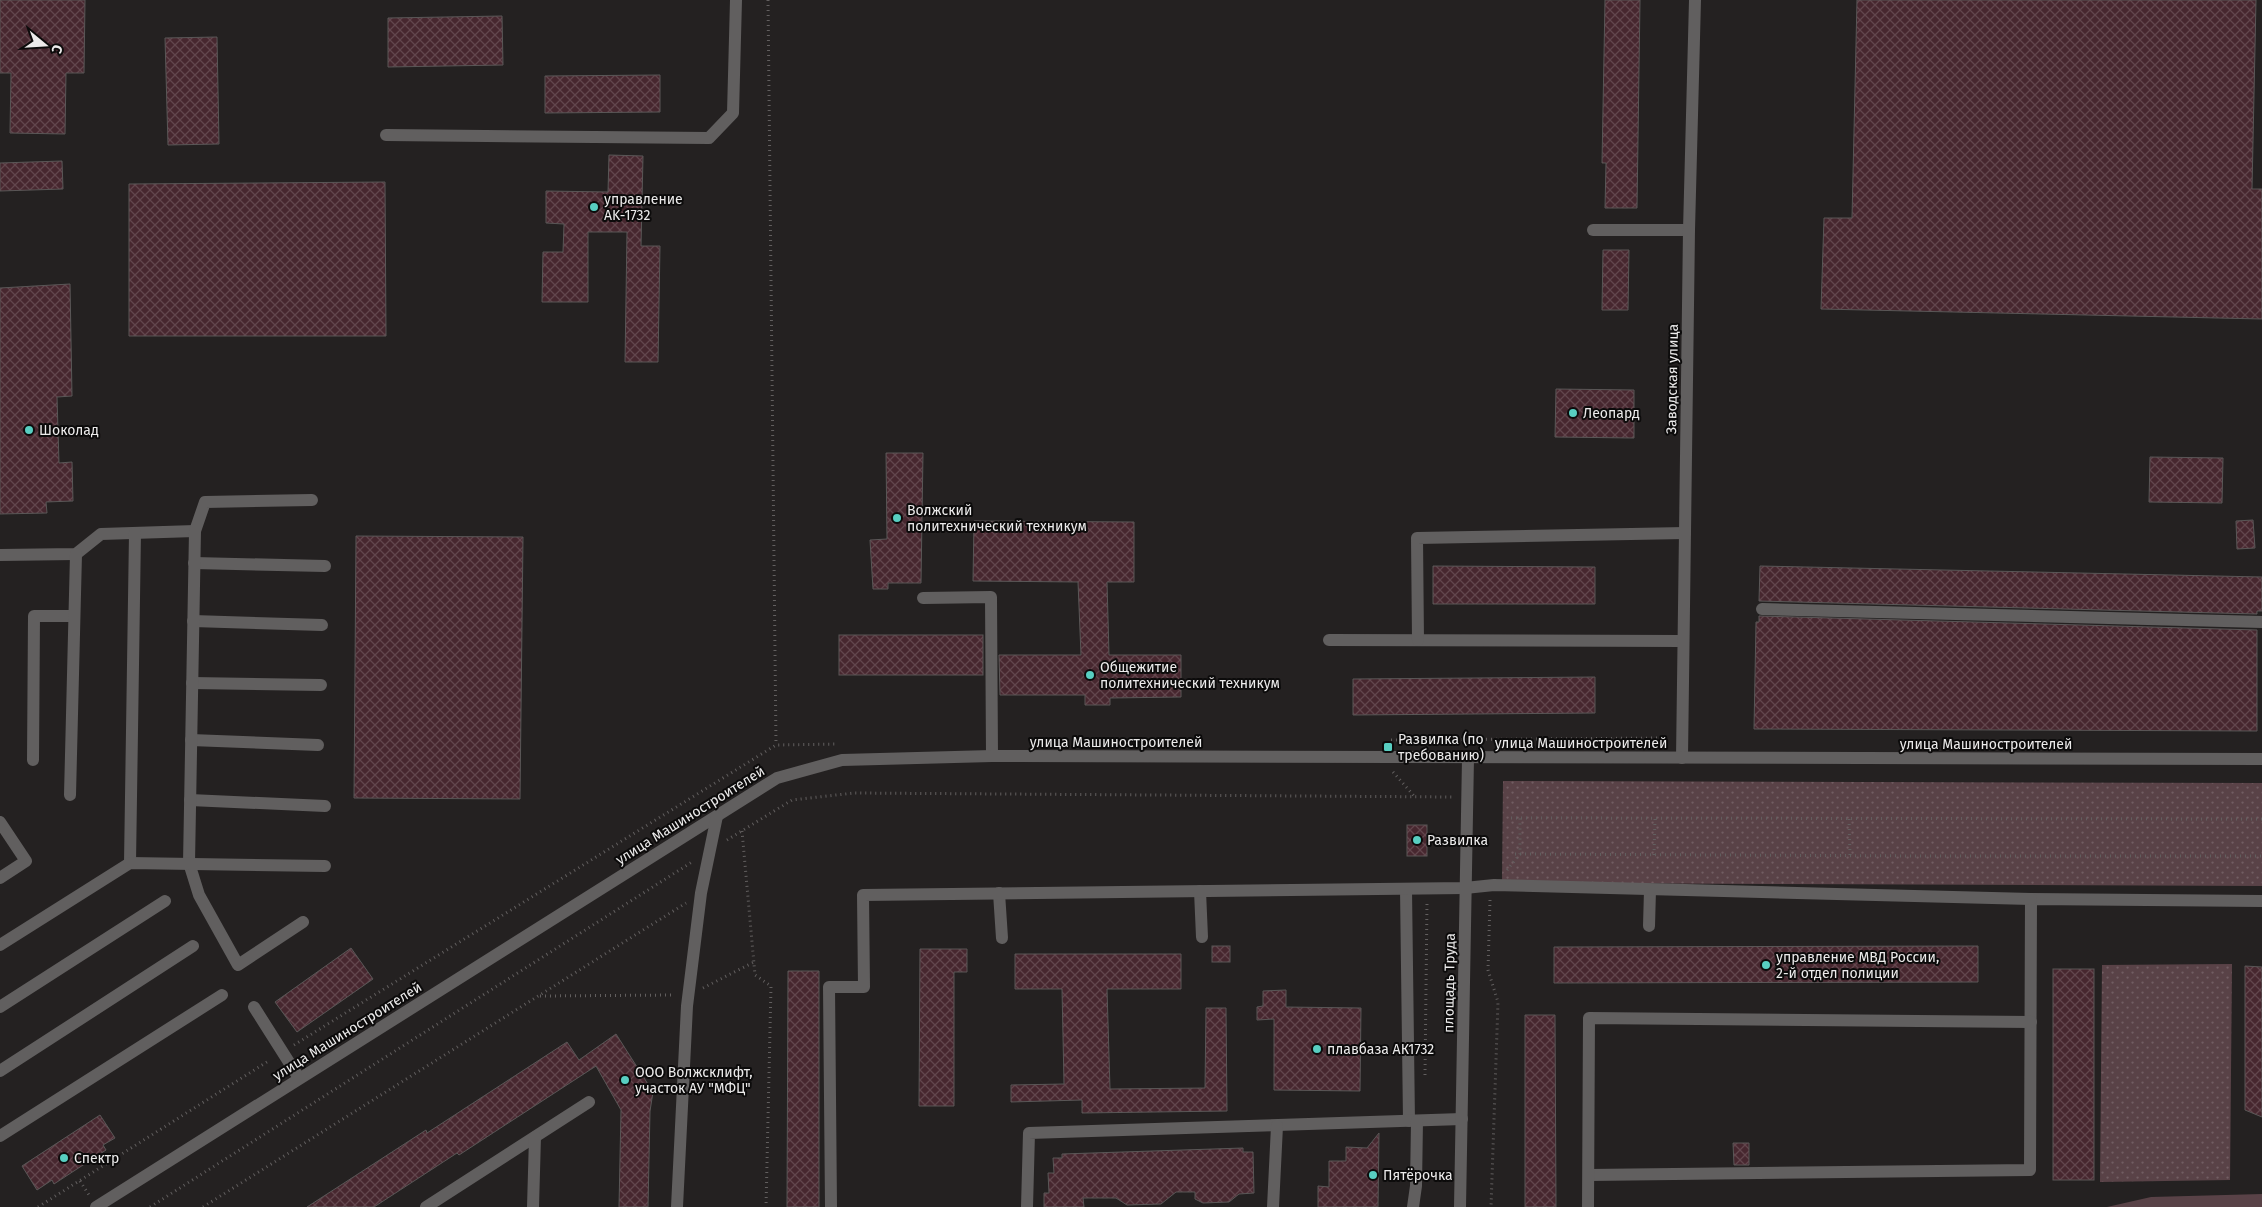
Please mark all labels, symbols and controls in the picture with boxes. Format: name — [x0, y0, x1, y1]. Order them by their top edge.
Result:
north arrow — [20, 20, 70, 70]
text: С — [48, 42, 66, 55]
place label: управление AK-1732 — [604, 191, 683, 224]
marker: управление AK-1732 — [588, 201, 600, 213]
street label: Заводская улица — [1663, 324, 1682, 434]
place label: Леопард — [1583, 405, 1640, 422]
marker: Леопард — [1567, 407, 1579, 419]
place label: Шоколад — [39, 422, 99, 439]
marker: Шоколад — [23, 424, 35, 436]
place label: Волжский политехнический техникум — [907, 502, 1087, 535]
marker: Волжский политехнический техникум — [891, 512, 903, 524]
place label: Общежитие политехнический техникум — [1100, 659, 1280, 692]
marker: Общежитие политехнический техникум — [1084, 669, 1096, 681]
place label: Развилка (по требованию) — [1398, 731, 1484, 764]
street label: улица Машиностроителей — [1030, 734, 1202, 751]
street label: улица Машиностроителей — [1495, 735, 1667, 752]
street label: улица Машиностроителей — [1900, 736, 2072, 753]
marker: Развилка (по требованию) — [1382, 741, 1394, 753]
street label: улица Машиностроителей — [613, 762, 768, 868]
place label: Развилка — [1427, 832, 1488, 849]
marker: Развилка — [1411, 834, 1423, 846]
street label: площадь Труда — [1440, 933, 1459, 1033]
place label: управление МВД России, 2-й отдел полиции — [1776, 949, 1939, 982]
marker: управление МВД России, 2-й отдел полиции — [1760, 959, 1772, 971]
street label: улица Машиностроителей — [270, 978, 425, 1084]
place label: плавбаза АК1732 — [1327, 1041, 1434, 1058]
marker: плавбаза АК1732 — [1311, 1043, 1323, 1055]
place label: ООО Волжсклифт, участок АУ "МФЦ" — [635, 1064, 753, 1097]
marker: ООО Волжсклифт, участок АУ "МФЦ" — [619, 1074, 631, 1086]
place label: Спектр — [74, 1150, 119, 1167]
marker: Спектр — [58, 1152, 70, 1164]
place label: Пятёрочка — [1383, 1167, 1453, 1184]
marker: Пятёрочка — [1367, 1169, 1379, 1181]

